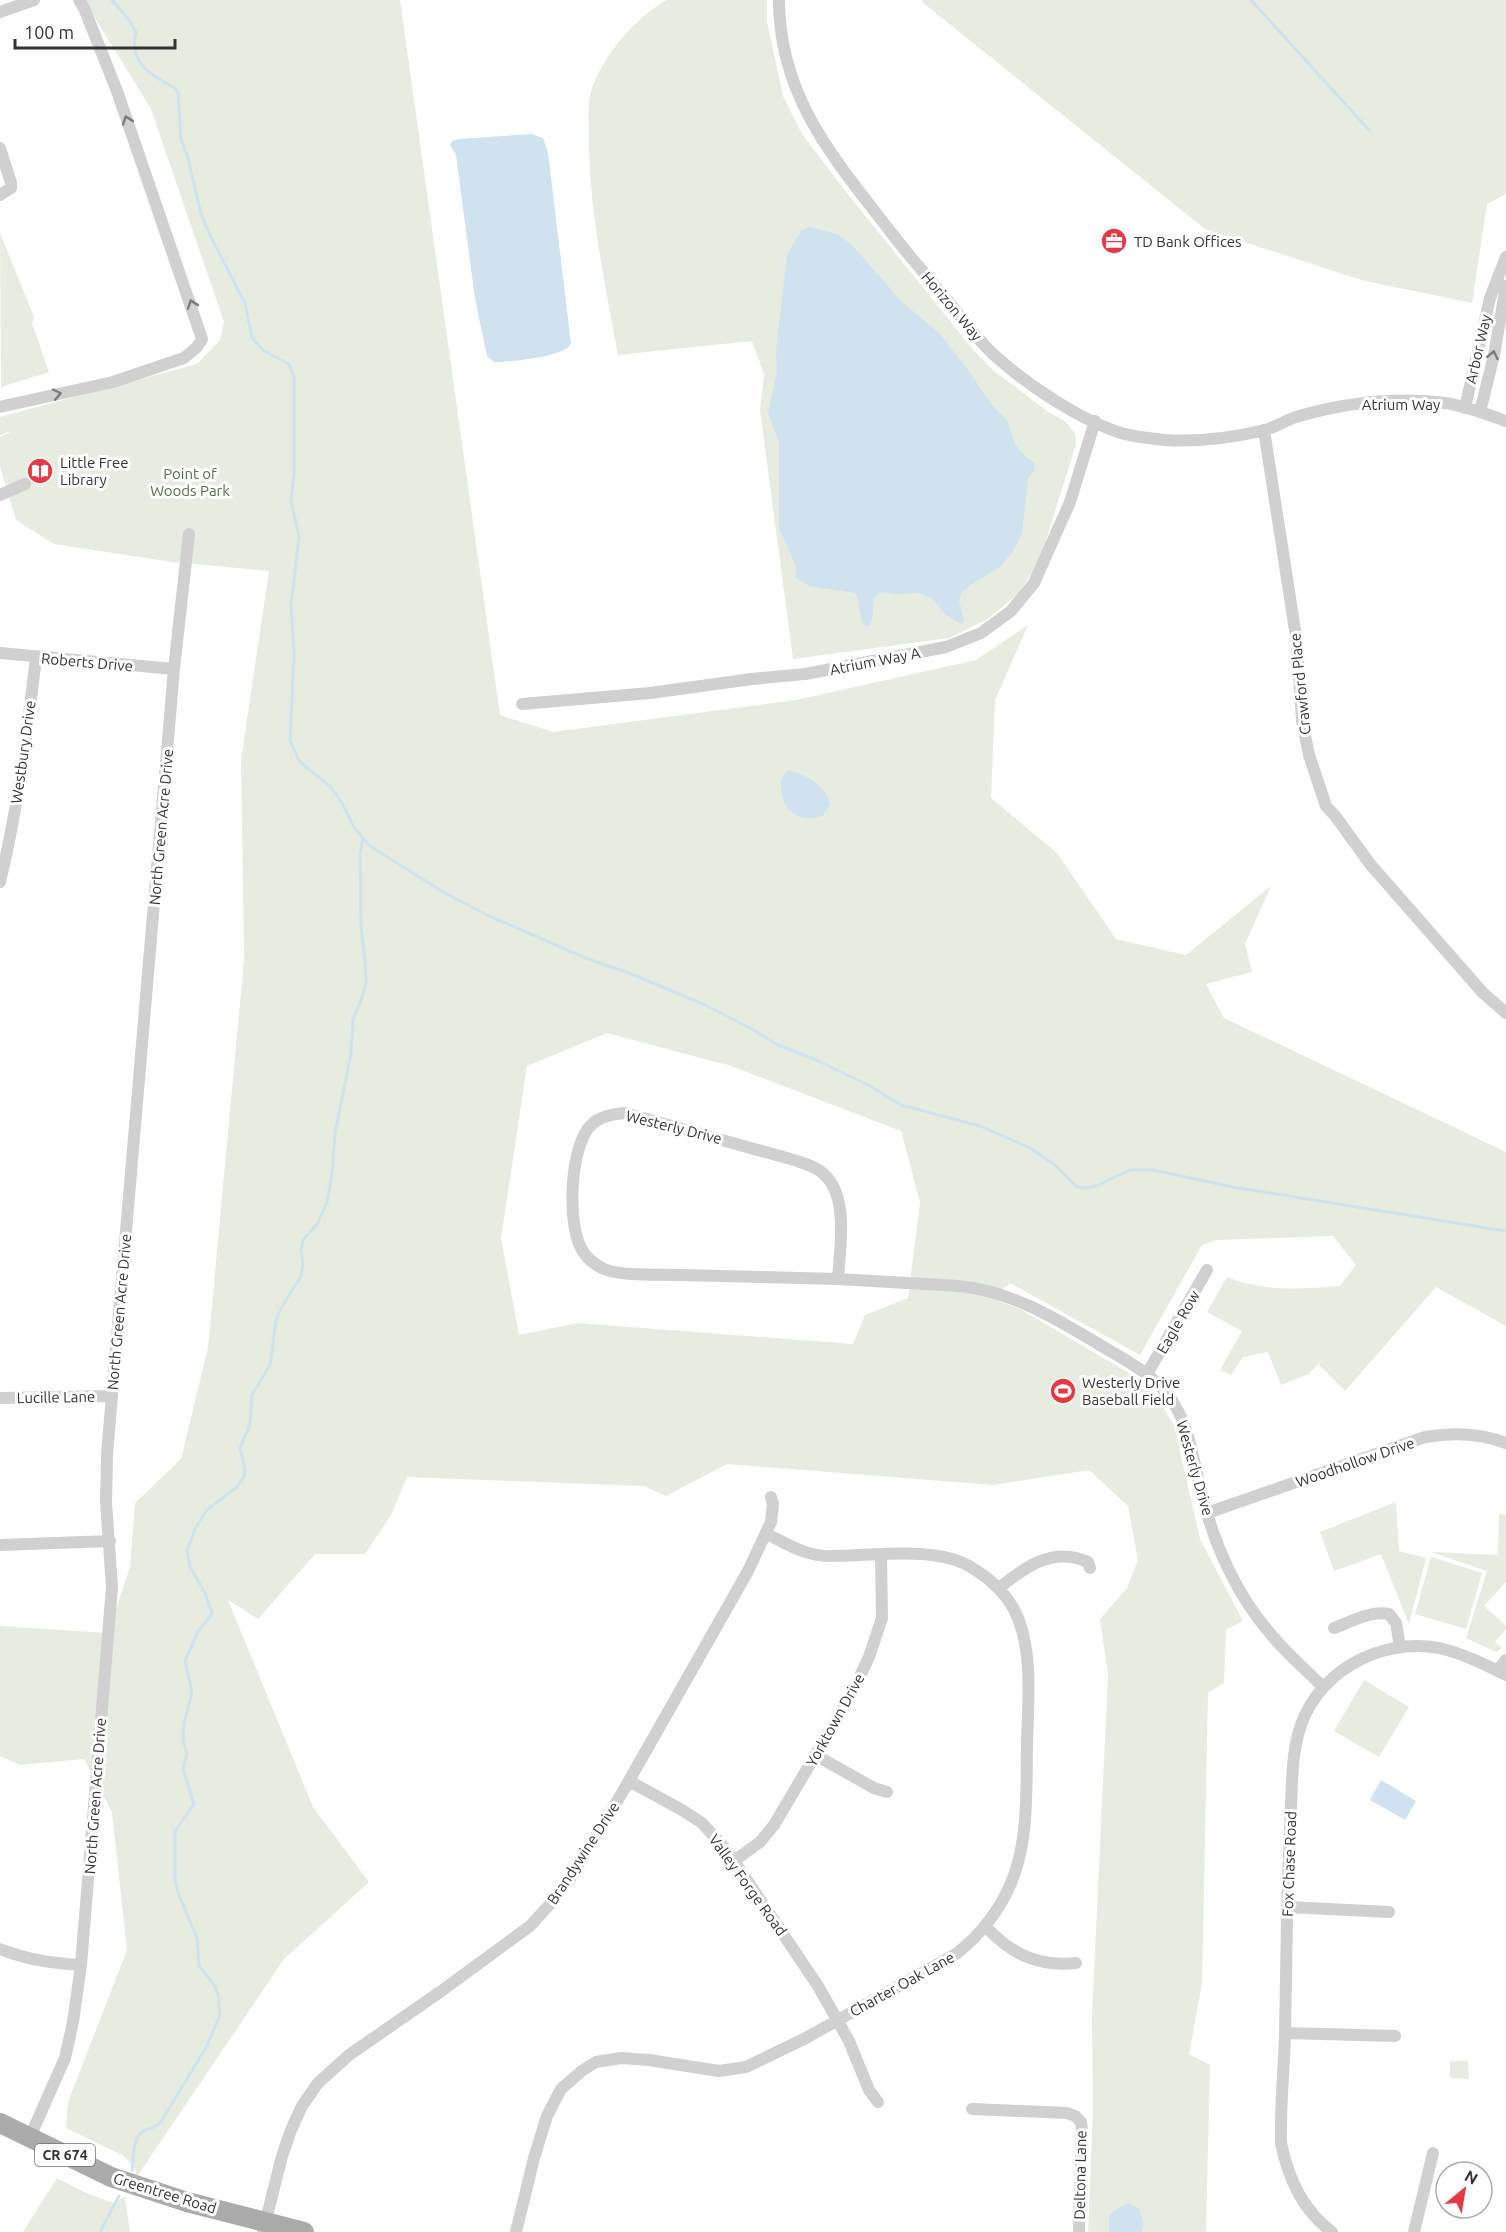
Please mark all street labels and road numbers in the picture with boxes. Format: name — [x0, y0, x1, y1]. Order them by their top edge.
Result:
street label: Horizon Way — [918, 268, 986, 344]
street label: Arbor Way — [1462, 313, 1494, 385]
street label: Atrium Way — [1362, 396, 1440, 413]
street label: Crawford Place — [1286, 632, 1314, 736]
street label: Atrium Way A — [828, 644, 922, 678]
street label: Roberts Drive — [40, 650, 134, 674]
street label: Westbury Drive — [7, 699, 39, 805]
street label: North Green Acre Drive — [146, 748, 176, 906]
street label: Westerly Drive — [624, 1107, 724, 1147]
street label: North Green Acre Drive — [104, 1233, 134, 1391]
street label: Eagle Row — [1153, 1287, 1203, 1357]
street label: Lucille Lane — [17, 1388, 95, 1406]
street label: Westerly Drive — [1173, 1418, 1217, 1518]
street label: Woodhollow Drive — [1293, 1434, 1417, 1490]
street label: Yorktown Drive — [802, 1670, 868, 1770]
street label: North Green Acre Drive — [81, 1717, 109, 1875]
street label: Brandywine Drive — [544, 1799, 622, 1907]
street label: Fox Chase Road — [1279, 1811, 1299, 1917]
street label: Valley Forge Road — [706, 1831, 790, 1939]
street label: Charter Oak Lane — [847, 1948, 957, 2020]
street label: Deltona Lane — [1071, 2130, 1089, 2220]
road number: CR 674 — [35, 2144, 95, 2166]
street label: Greentree Road — [111, 2169, 219, 2217]

